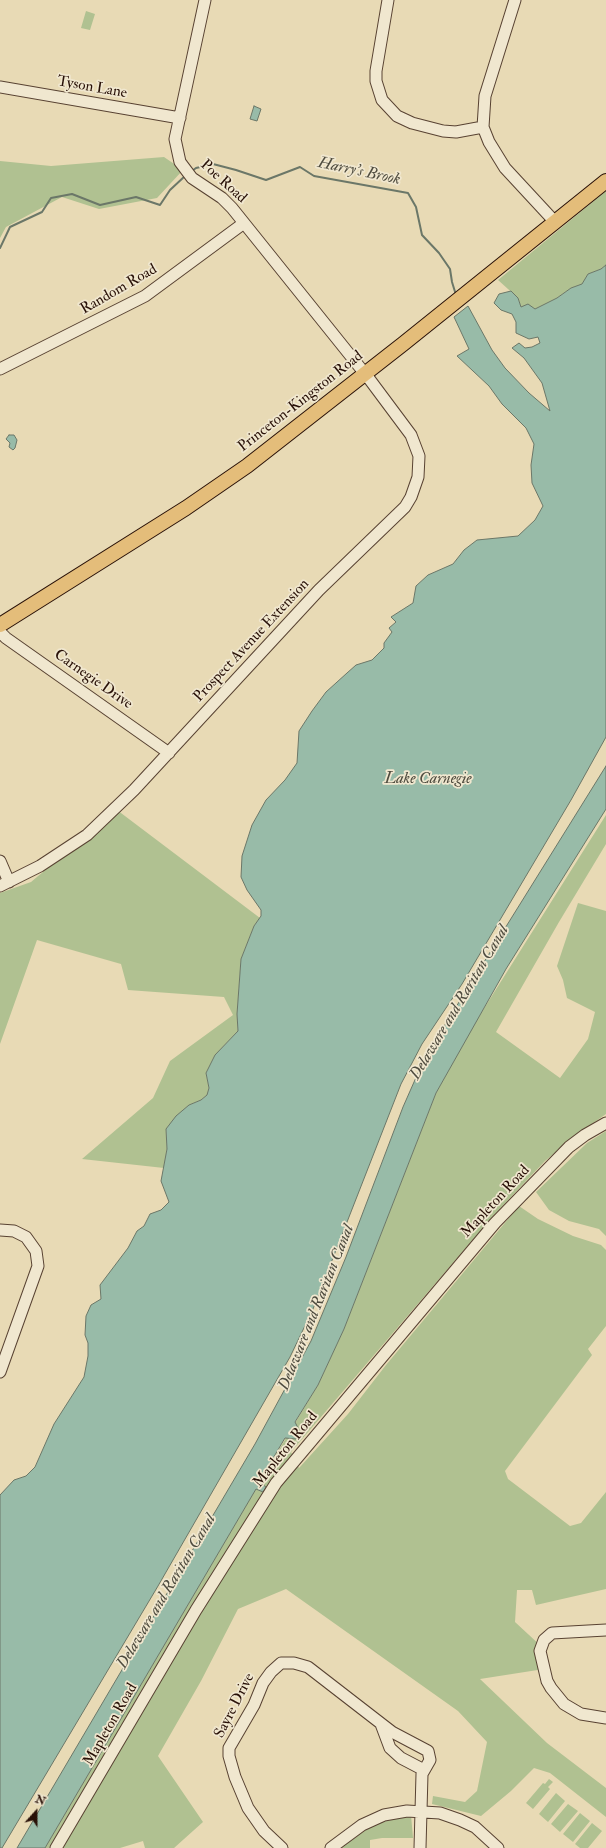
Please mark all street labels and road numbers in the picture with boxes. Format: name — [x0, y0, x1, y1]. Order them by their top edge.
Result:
street label: Tyson Lane — [56, 73, 128, 103]
street label: Poe Road — [196, 156, 250, 208]
street label: Random Road — [78, 261, 160, 319]
street label: Princeton-Kingston Road — [235, 348, 367, 456]
street label: Prospect Avenue Extension — [190, 576, 314, 706]
street label: Carnegie Drive — [50, 646, 136, 714]
street label: Mapleton Road — [458, 1162, 534, 1242]
street label: Mapleton Road — [250, 1408, 322, 1492]
street label: Sayre Drive — [211, 1671, 259, 1741]
street label: Mapleton Road — [80, 1680, 142, 1770]

